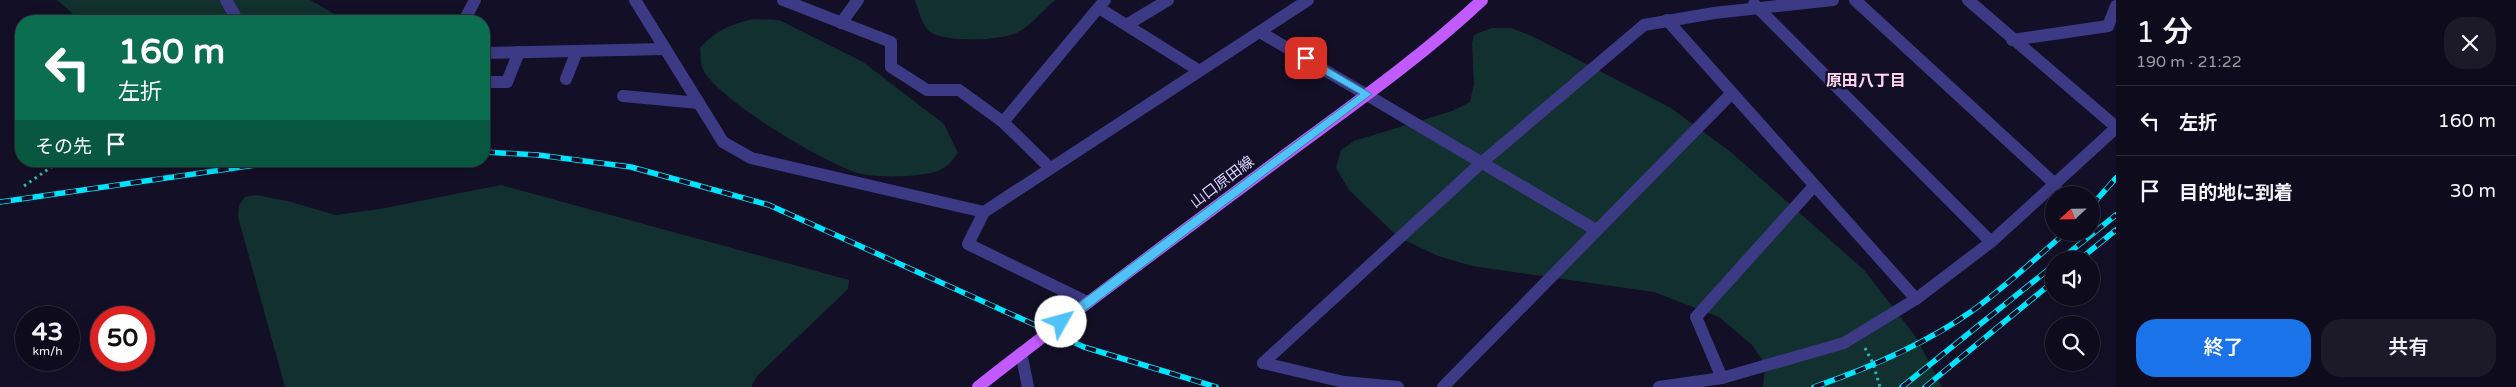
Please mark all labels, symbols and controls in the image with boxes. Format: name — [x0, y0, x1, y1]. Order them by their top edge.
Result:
text: 1 分 — [2136, 14, 2193, 51]
button: close — [2444, 17, 2496, 69]
text: 160 m — [118, 31, 225, 73]
icon: left — [35, 35, 100, 100]
pin — [1285, 37, 1327, 79]
icon: arrive — [1292, 44, 1320, 72]
text: 190 m · 21:22 — [2136, 52, 2242, 72]
district label: 原田八丁目 — [1826, 71, 1906, 91]
text: 左折 — [118, 79, 162, 105]
icon: left — [2136, 107, 2164, 135]
text: 160 m — [2438, 110, 2496, 132]
text: 左折 — [2179, 112, 2217, 134]
icon: arrive — [102, 130, 130, 158]
text: その先 — [35, 136, 92, 158]
street label: 山口原田線 — [1187, 152, 1257, 212]
icon: arrive — [2136, 177, 2164, 205]
text: 30 m — [2450, 180, 2496, 202]
text: 目的地に到着 — [2179, 182, 2293, 204]
north arrow — [2045, 186, 2100, 241]
map controls — [2045, 186, 2100, 371]
button: sound — [2045, 251, 2100, 306]
position arrow — [1034, 295, 1086, 347]
speed limit sign: 50 — [90, 306, 155, 371]
button: search — [2045, 316, 2100, 371]
text: 43 — [32, 317, 63, 347]
button: 終了 — [2136, 319, 2311, 377]
button: 共有 — [2321, 319, 2496, 377]
text: km/h — [32, 344, 63, 358]

